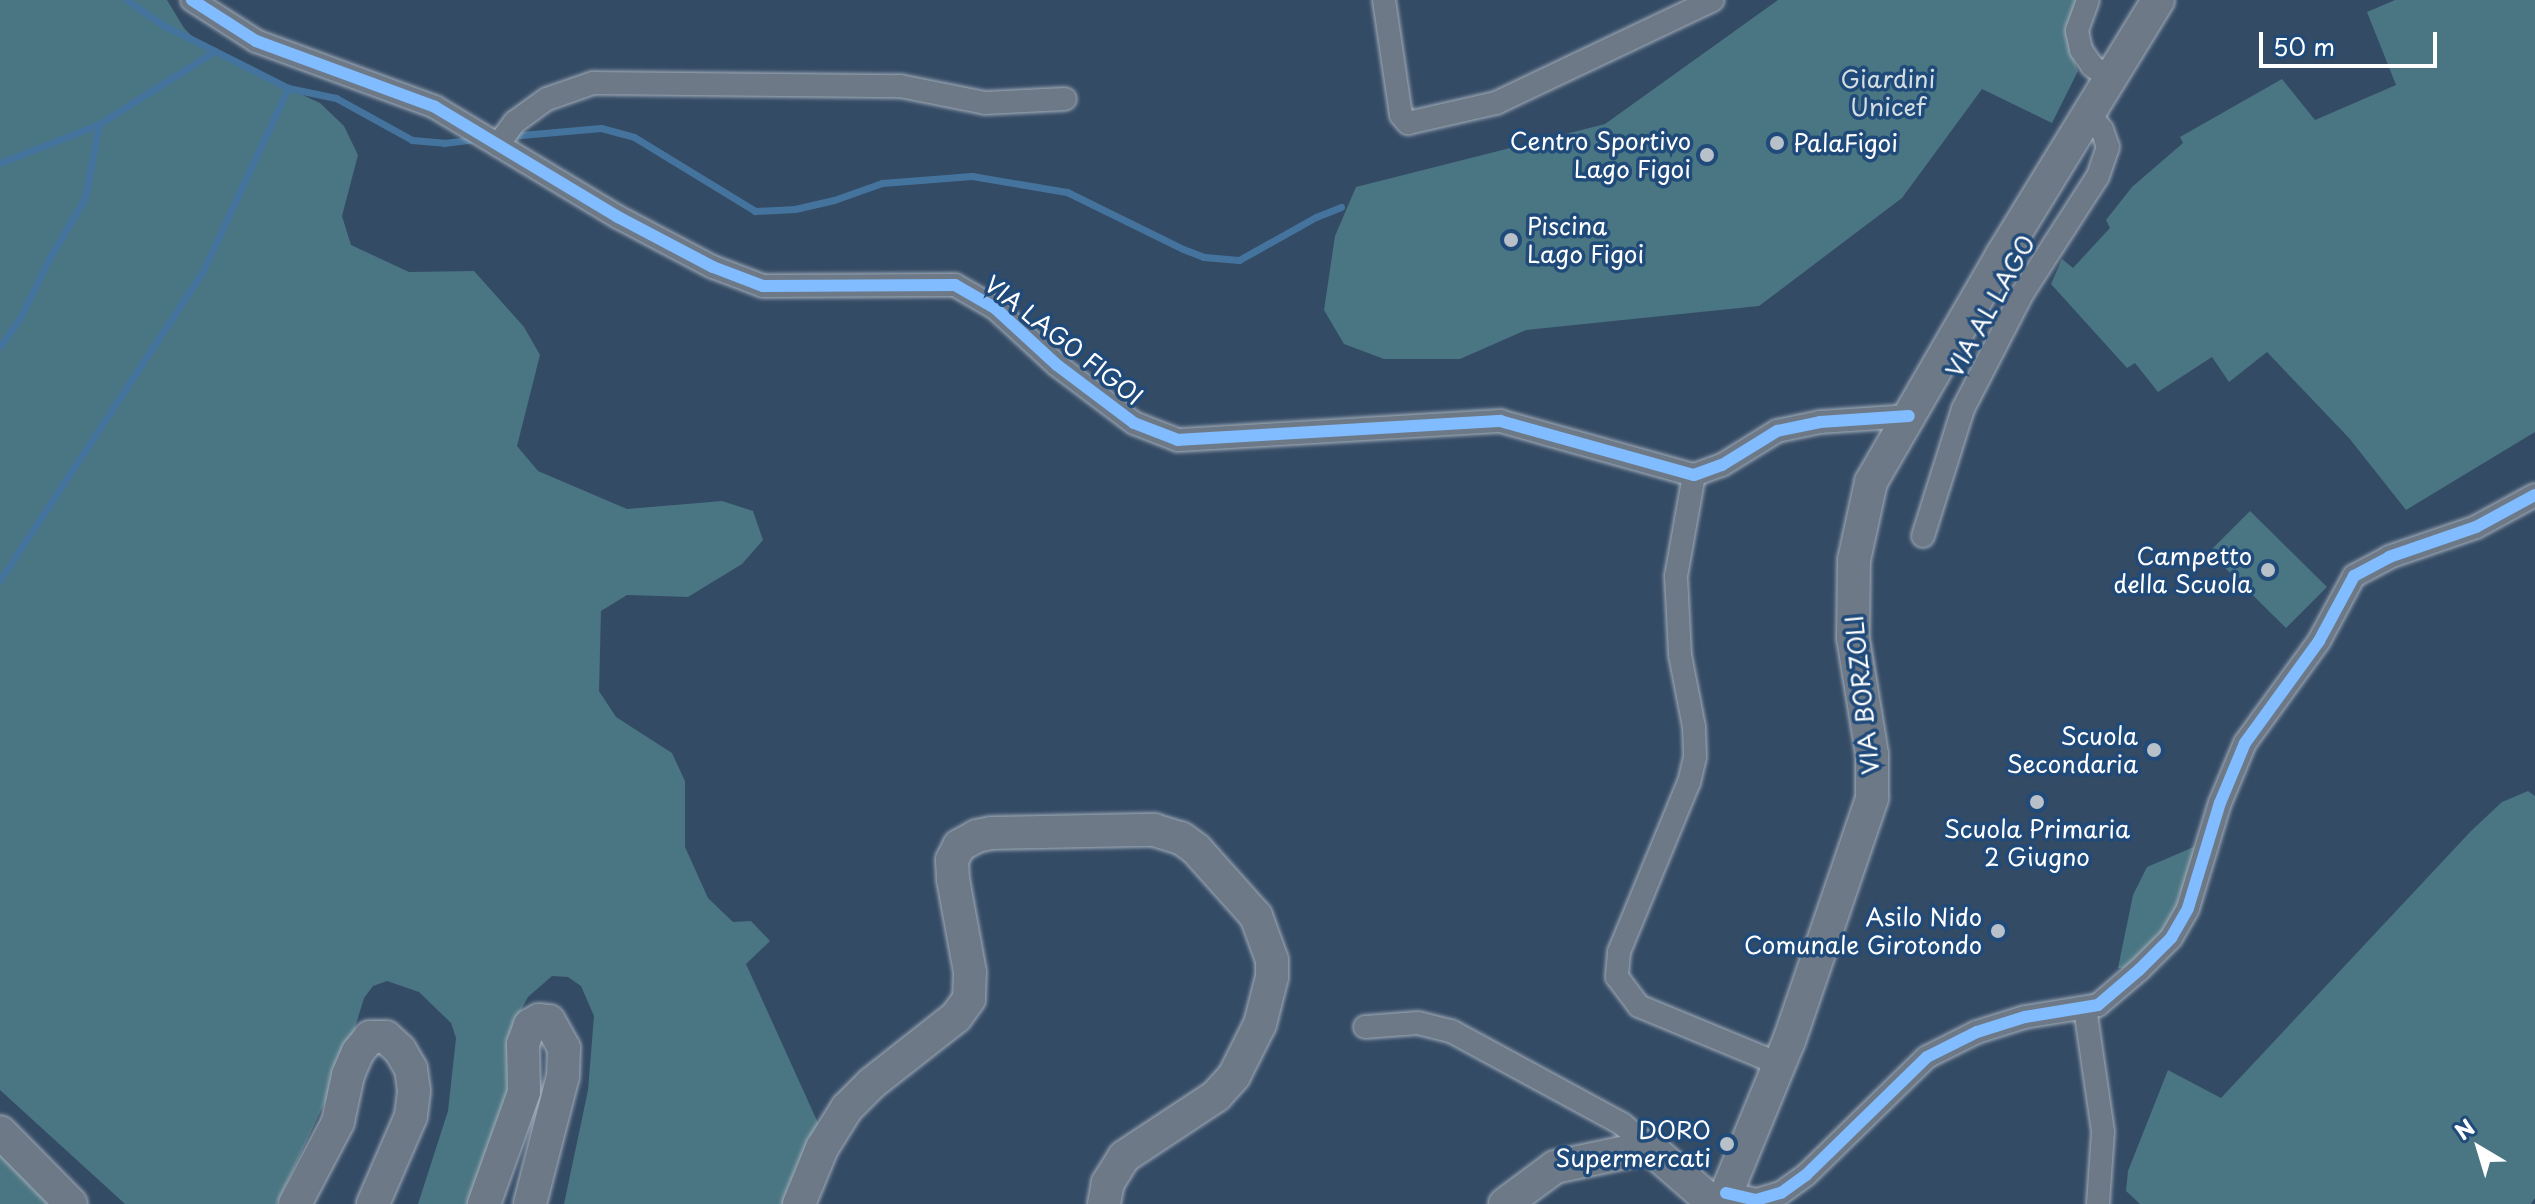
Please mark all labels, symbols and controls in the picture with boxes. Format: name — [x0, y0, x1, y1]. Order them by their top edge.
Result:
scale bar — [2263, 16, 2441, 66]
text: 50 m — [2273, 28, 2335, 64]
park label: Giardini Unicef — [1841, 65, 1935, 121]
place label: Centro Sportivo Lago Figoi — [1510, 127, 1691, 183]
place label: PalaFigoi — [1793, 129, 1898, 157]
marker: PalaFigoi — [1768, 134, 1786, 152]
marker: Centro Sportivo Lago Figoi — [1698, 146, 1716, 164]
place label: Piscina Lago Figoi — [1527, 212, 1644, 268]
street label: VIA AL LAGO — [1939, 229, 2041, 383]
marker: Piscina Lago Figoi — [1502, 231, 1520, 249]
street label: VIA LAGO FIGOI — [978, 268, 1150, 412]
place label: Campetto della Scuola — [2113, 542, 2252, 598]
marker: Campetto della Scuola — [2259, 561, 2277, 579]
street label: VIA BORZOLI — [1839, 615, 1885, 775]
place label: Scuola Secondaria — [2007, 722, 2138, 778]
marker: Scuola Secondaria — [2145, 741, 2163, 759]
marker: Scuola Primaria 2 Giugno — [2028, 793, 2046, 811]
place label: Scuola Primaria 2 Giugno — [1944, 815, 2130, 871]
place label: Asilo Nido Comunale Girotondo — [1743, 903, 1982, 959]
marker: Asilo Nido Comunale Girotondo — [1989, 922, 2007, 940]
north arrow — [2439, 1108, 2519, 1188]
text: N — [2447, 1110, 2481, 1147]
place label: DORO Supermercati — [1556, 1116, 1711, 1172]
marker: DORO Supermercati — [1718, 1135, 1736, 1153]

